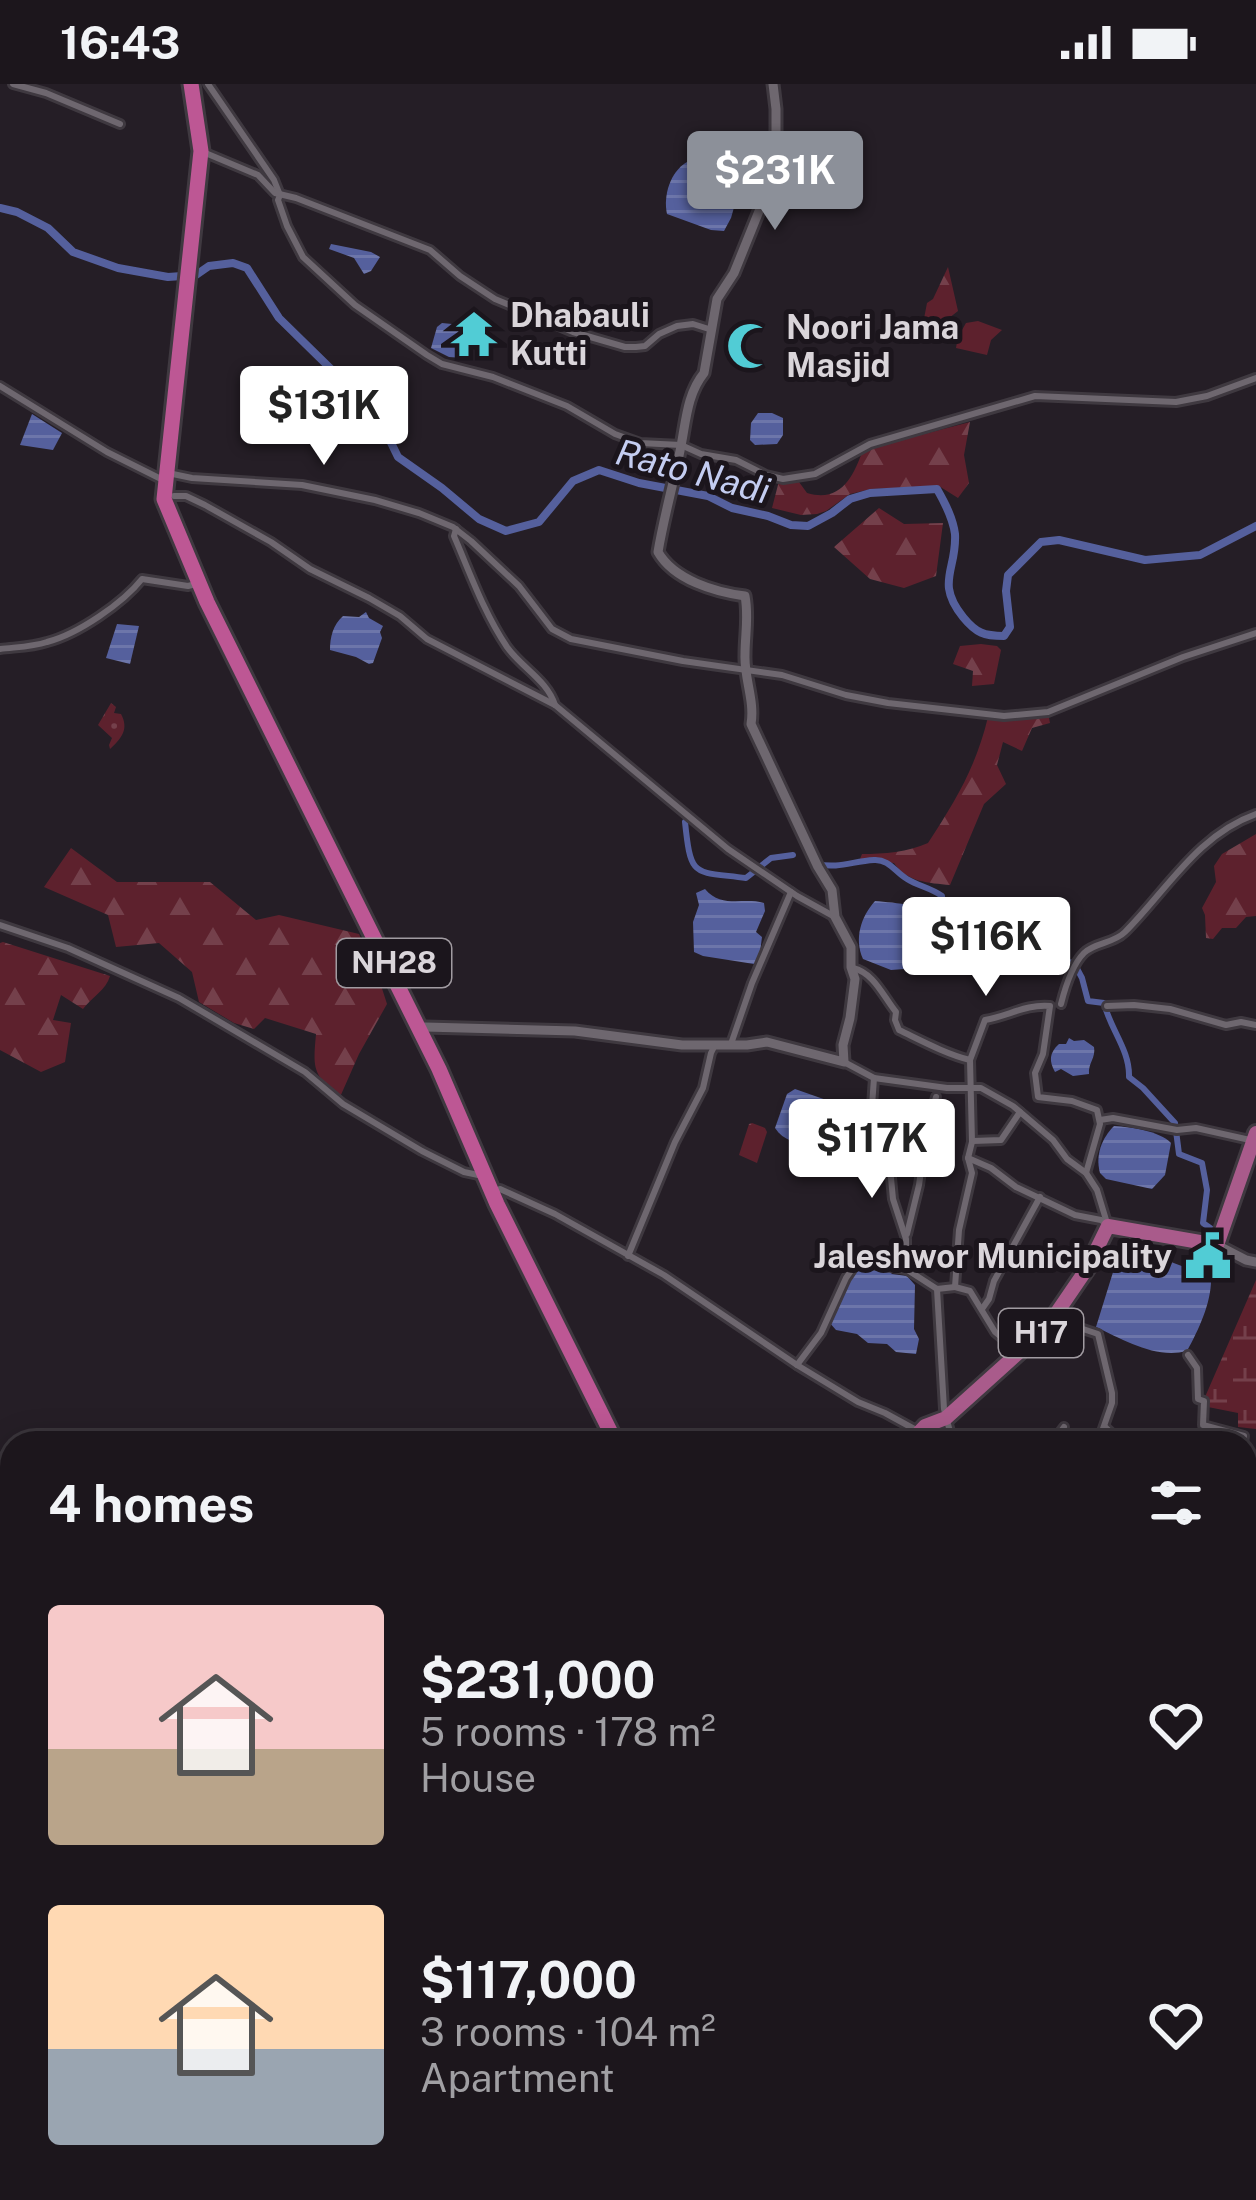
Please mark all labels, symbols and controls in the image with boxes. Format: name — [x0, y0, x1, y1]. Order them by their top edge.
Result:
text: 16:43 — [60, 16, 180, 69]
pin: $231K — [691, 131, 859, 233]
text: $231K — [714, 147, 836, 193]
place label: Dhabauli Kutti — [510, 296, 650, 372]
place label: Noori Jama Masjid — [786, 308, 959, 384]
temple icon: Dhabauli Kutti — [449, 309, 499, 359]
mosque icon: Noori Jama Masjid — [725, 321, 775, 371]
pin: $131K — [240, 366, 408, 468]
text: $131K — [267, 382, 381, 428]
water label: Rato Nadi — [611, 430, 775, 512]
pin: $116K — [902, 897, 1070, 999]
text: $116K — [929, 913, 1043, 959]
road number: NH28 — [337, 939, 451, 987]
pin: $117K — [788, 1099, 956, 1201]
text: $117K — [816, 1115, 928, 1161]
public building icon: Jaleshwor Municipality — [1183, 1231, 1233, 1281]
place label: Jaleshwor Municipality — [814, 1237, 1172, 1275]
road number: H17 — [999, 1309, 1083, 1357]
icon: filters — [1143, 1470, 1209, 1536]
text: 4 homes — [48, 1474, 254, 1533]
text: $231,000 — [420, 1650, 655, 1709]
icon: home — [144, 1653, 288, 1797]
icon: heart — [1143, 1692, 1209, 1758]
text: 5 rooms · 178 m² — [420, 1709, 716, 1755]
text: House — [420, 1755, 536, 1801]
text: $117,000 — [420, 1950, 637, 2009]
icon: home — [144, 1953, 288, 2097]
icon: heart — [1143, 1992, 1209, 2058]
text: 3 rooms · 104 m² — [420, 2009, 716, 2055]
text: Apartment — [420, 2055, 615, 2101]

